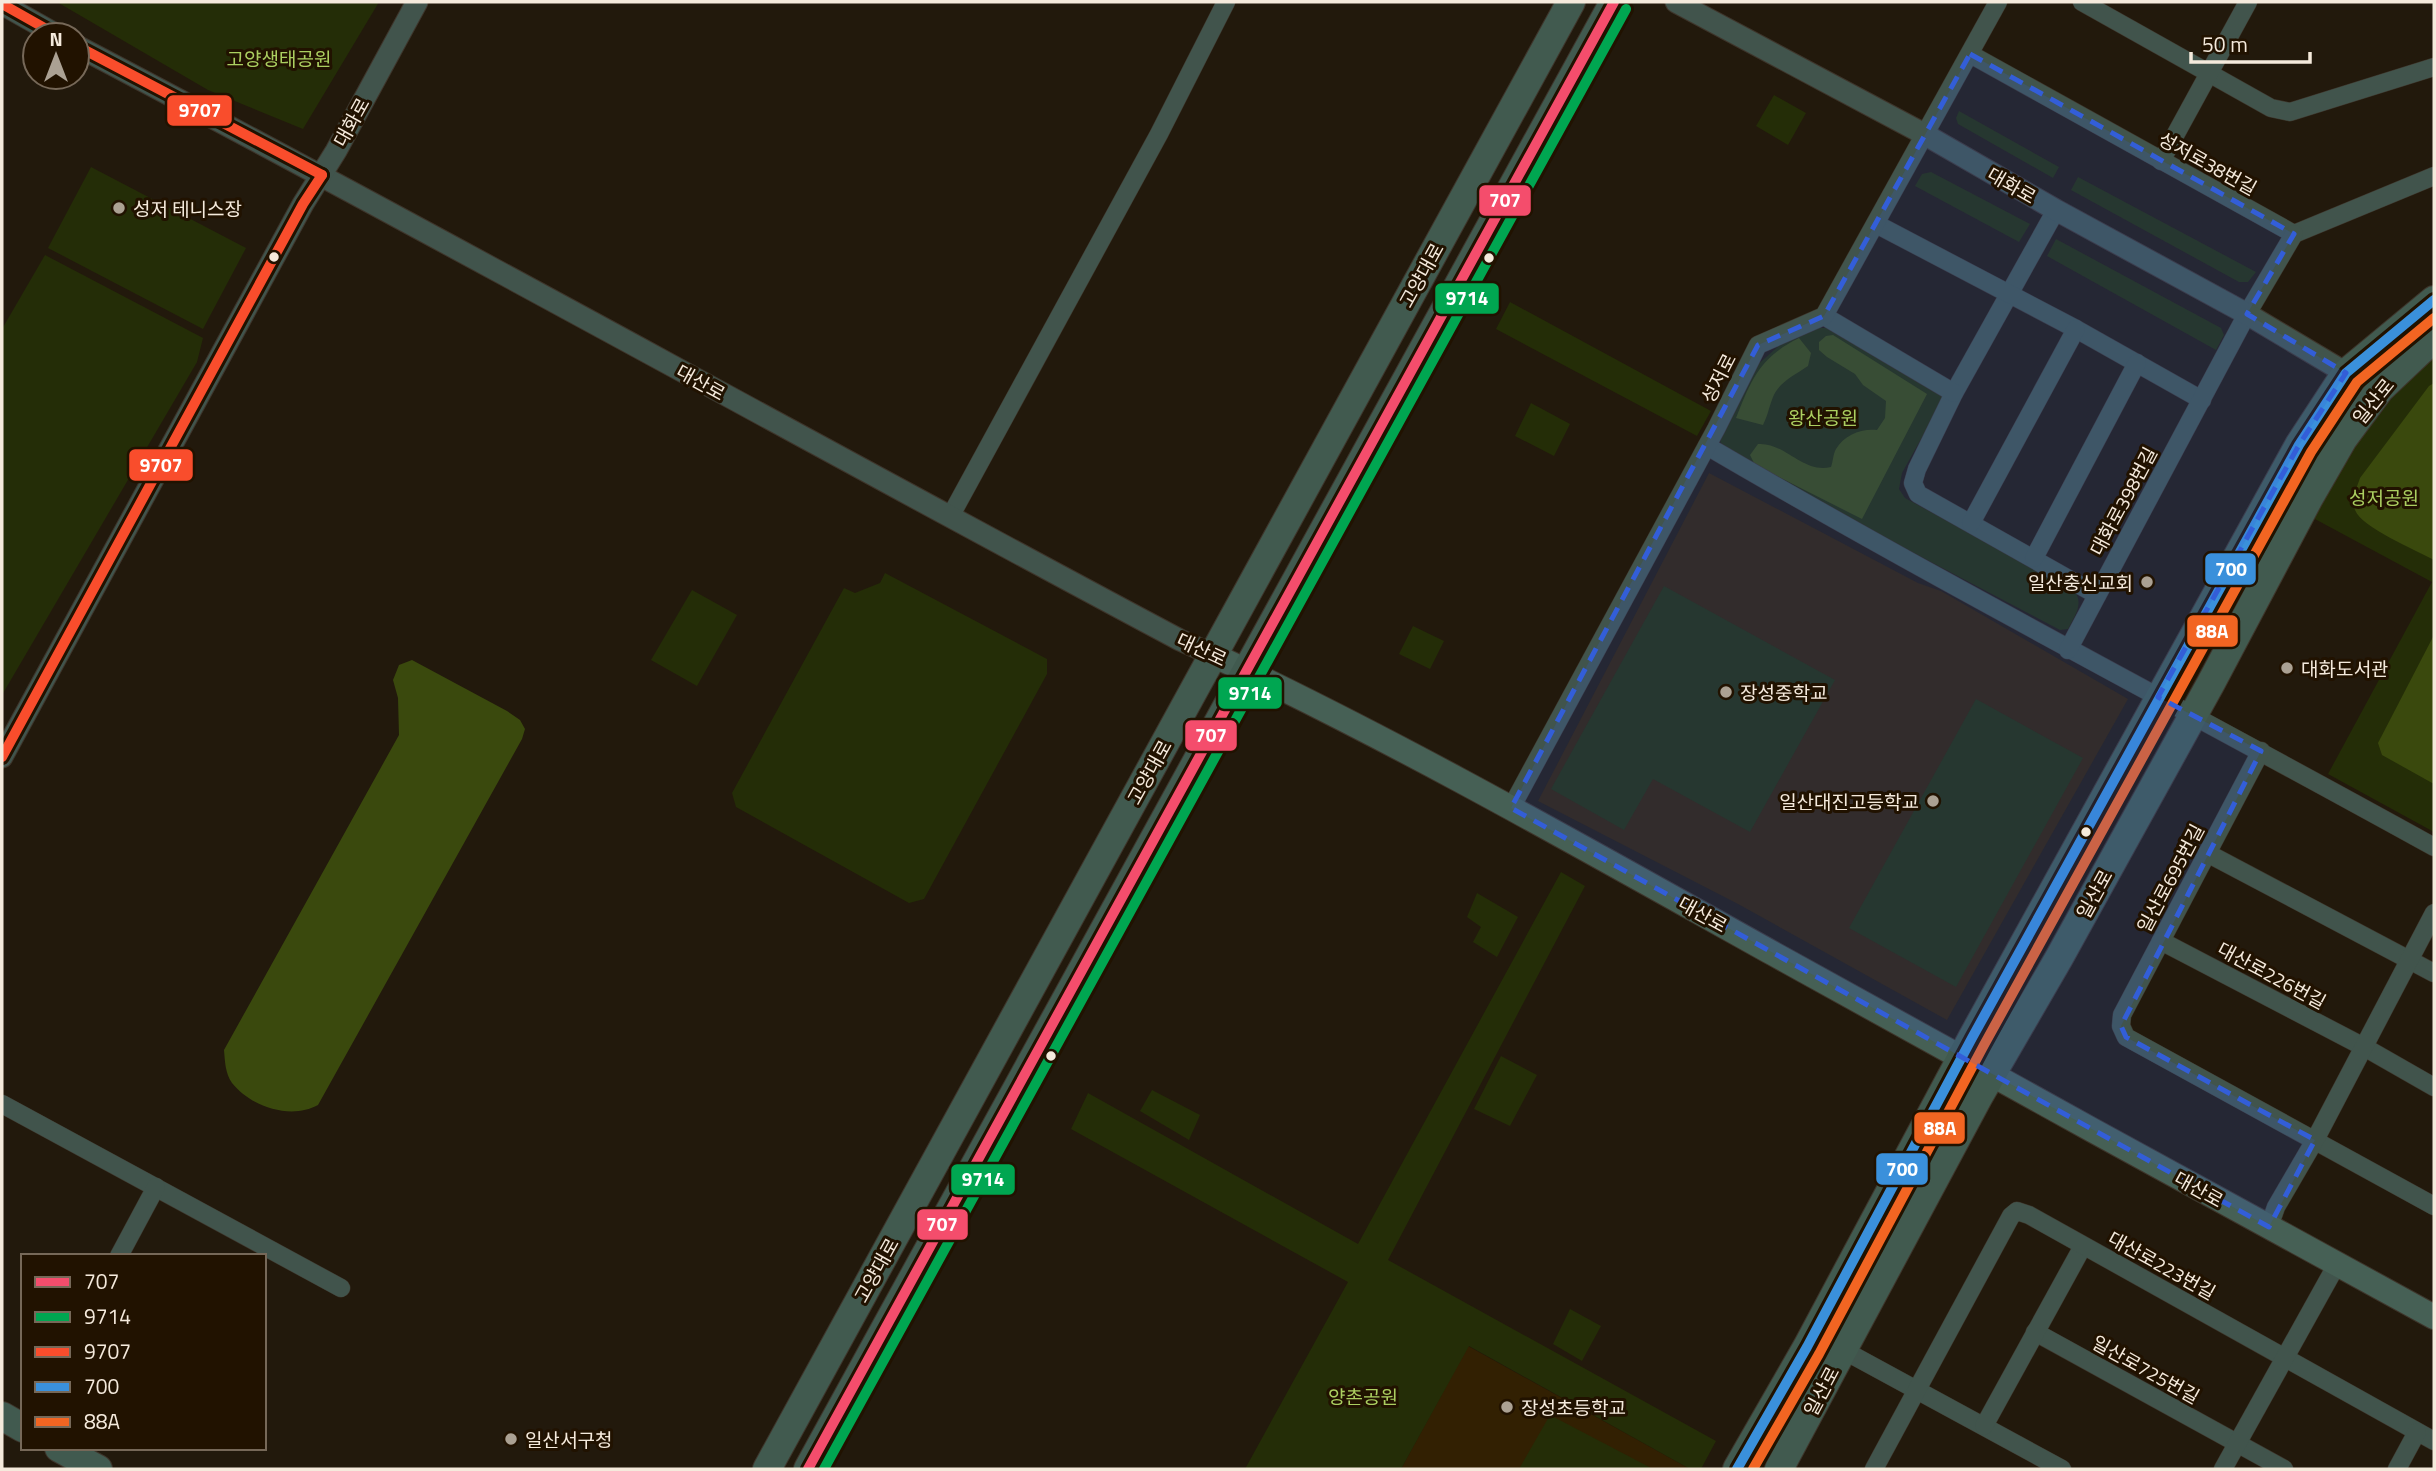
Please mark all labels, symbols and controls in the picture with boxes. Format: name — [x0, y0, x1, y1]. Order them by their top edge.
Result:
north arrow — [21, 21, 91, 91]
scale bar — [2191, 21, 2310, 65]
text: N — [49, 24, 63, 53]
text: 50 m — [2202, 28, 2248, 60]
park label: 고양생태공원 — [227, 44, 331, 73]
street label: 대화로 — [326, 92, 376, 152]
line badge: 9707 — [166, 94, 233, 127]
text: 9707 — [179, 95, 221, 124]
street label: 성저로38번길 — [2153, 124, 2263, 202]
street label: 대화로 — [1982, 159, 2042, 211]
line badge: 707 — [1478, 184, 1532, 217]
text: 707 — [1489, 185, 1521, 214]
place label: 성저 테니스장 — [133, 194, 242, 223]
marker: 성저 테니스장 — [111, 200, 127, 216]
street label: 고양대로 — [1391, 237, 1451, 313]
unlabelled marker — [267, 250, 281, 264]
unlabelled marker — [1482, 251, 1496, 265]
line badge: 9714 — [1434, 282, 1500, 315]
text: 9714 — [1446, 283, 1488, 312]
street label: 성저로 — [1693, 348, 1743, 408]
street label: 대산로 — [671, 357, 731, 407]
street label: 일산로 — [2345, 371, 2401, 431]
park label: 왕산공원 — [1788, 403, 1858, 432]
street label: 대화로398번길 — [2082, 442, 2164, 560]
line badge: 9707 — [128, 448, 194, 482]
text: 9707 — [140, 450, 182, 479]
park label: 성저공원 — [2349, 483, 2419, 512]
line badge: 700 — [2204, 552, 2257, 586]
text: 700 — [2215, 554, 2247, 583]
place label: 일산충신교회 — [2028, 568, 2133, 597]
marker: 일산충신교회 — [2139, 574, 2155, 590]
line badge: 88A — [2186, 614, 2239, 648]
text: 88A — [2196, 616, 2229, 645]
street label: 대산로 — [1172, 625, 1232, 673]
place label: 대화도서관 — [2301, 654, 2388, 683]
marker: 대화도서관 — [2279, 660, 2295, 676]
line badge: 9714 — [1217, 676, 1283, 710]
text: 9714 — [1229, 678, 1271, 707]
place label: 장성중학교 — [1740, 678, 1827, 707]
marker: 장성중학교 — [1718, 684, 1734, 700]
line badge: 707 — [1184, 719, 1238, 752]
text: 707 — [1195, 720, 1227, 749]
street label: 고양대로 — [1119, 734, 1179, 810]
place label: 일산대진고등학교 — [1779, 787, 1919, 816]
marker: 일산대진고등학교 — [1925, 793, 1941, 809]
street label: 일산로695번길 — [2129, 819, 2211, 937]
unlabelled marker — [2079, 825, 2093, 839]
street label: 일산로 — [2069, 864, 2119, 924]
street label: 대산로 — [1673, 889, 1733, 939]
street label: 대산로226번길 — [2213, 934, 2331, 1016]
unlabelled marker — [1044, 1049, 1058, 1063]
line badge: 88A — [1913, 1111, 1966, 1145]
text: 88A — [1924, 1113, 1957, 1142]
line badge: 700 — [1875, 1152, 1929, 1186]
text: 700 — [1886, 1154, 1918, 1183]
line badge: 9714 — [950, 1163, 1016, 1196]
text: 9714 — [962, 1164, 1004, 1193]
street label: 대산로 — [2169, 1164, 2229, 1214]
line badge: 707 — [916, 1208, 969, 1241]
text: 707 — [926, 1209, 958, 1238]
street label: 대산로223번길 — [2103, 1223, 2221, 1307]
street label: 고양대로 — [846, 1232, 906, 1308]
legend — [21, 1254, 266, 1450]
text: 707 — [84, 1265, 119, 1297]
text: 9714 — [84, 1300, 131, 1332]
street label: 일산로725번길 — [2087, 1327, 2205, 1411]
text: 9707 — [84, 1335, 131, 1367]
street label: 일산로 — [1796, 1361, 1846, 1421]
text: 700 — [84, 1370, 119, 1402]
park label: 양촌공원 — [1328, 1382, 1398, 1411]
place label: 장성초등학교 — [1521, 1393, 1626, 1422]
marker: 장성초등학교 — [1499, 1399, 1515, 1415]
text: 88A — [84, 1405, 121, 1437]
place label: 일산서구청 — [525, 1425, 612, 1454]
marker: 일산서구청 — [503, 1431, 519, 1447]

